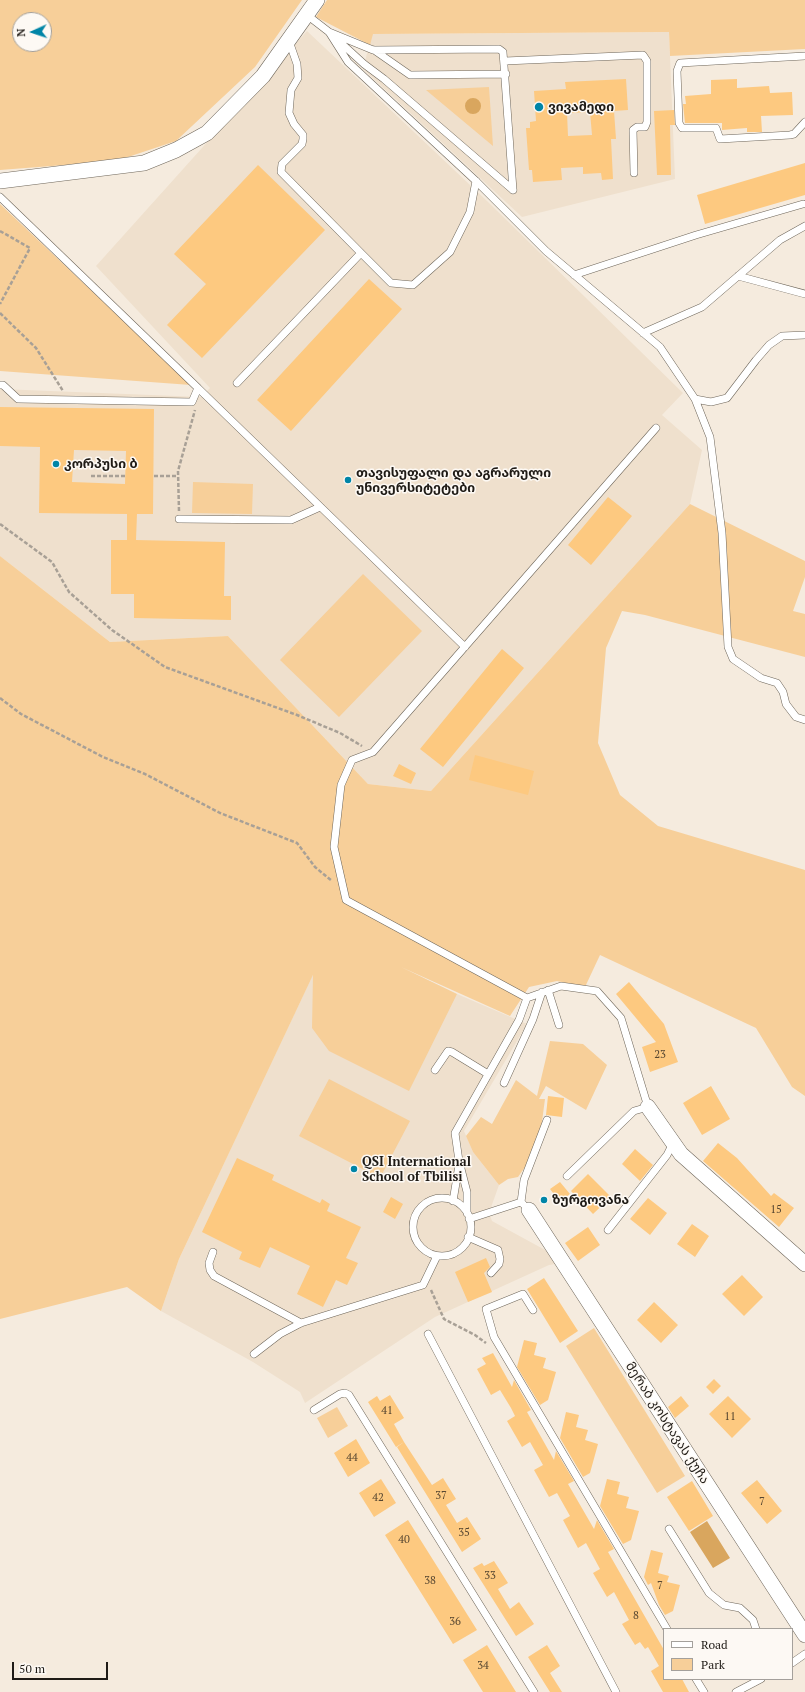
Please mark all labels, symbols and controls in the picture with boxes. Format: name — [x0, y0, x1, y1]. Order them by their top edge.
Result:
north arrow — [12, 12, 52, 52]
text: N — [14, 28, 28, 37]
place label: ვივამედი — [548, 99, 614, 115]
marker: ვივამედი — [533, 101, 545, 113]
place label: კორპუსი ბ — [64, 456, 138, 472]
marker: კორპუსი ბ — [51, 459, 61, 469]
place label: თავისუფალი და აგრარული უნივერსიტეტები — [356, 465, 551, 496]
marker: თავისუფალი და აგრარული უნივერსიტეტები — [343, 475, 353, 485]
house number: 23 — [654, 1048, 666, 1062]
place label: QSI International School of Tbilisi — [362, 1154, 471, 1185]
marker: QSI International School of Tbilisi — [349, 1164, 359, 1174]
place label: ზურგოვანა — [552, 1192, 629, 1208]
marker: ზურგოვანა — [539, 1195, 549, 1205]
house number: 15 — [770, 1203, 782, 1217]
street label: მერაბ კოსტავას ქუჩა — [622, 1359, 712, 1487]
house number: 41 — [381, 1404, 393, 1418]
house number: 11 — [724, 1410, 736, 1424]
house number: 44 — [346, 1451, 358, 1465]
house number: 37 — [435, 1489, 447, 1503]
house number: 42 — [372, 1491, 384, 1505]
house number: 7 — [759, 1495, 765, 1509]
house number: 35 — [458, 1526, 470, 1540]
house number: 40 — [398, 1533, 410, 1547]
house number: 33 — [484, 1569, 496, 1583]
house number: 38 — [424, 1574, 436, 1588]
house number: 7 — [657, 1579, 663, 1593]
house number: 8 — [633, 1609, 639, 1623]
house number: 36 — [449, 1615, 461, 1629]
legend — [663, 1628, 793, 1680]
text: Road — [701, 1637, 728, 1652]
scale bar — [14, 1654, 110, 1680]
text: Park — [701, 1657, 725, 1672]
house number: 34 — [477, 1659, 489, 1673]
text: 50 m — [19, 1661, 45, 1676]

